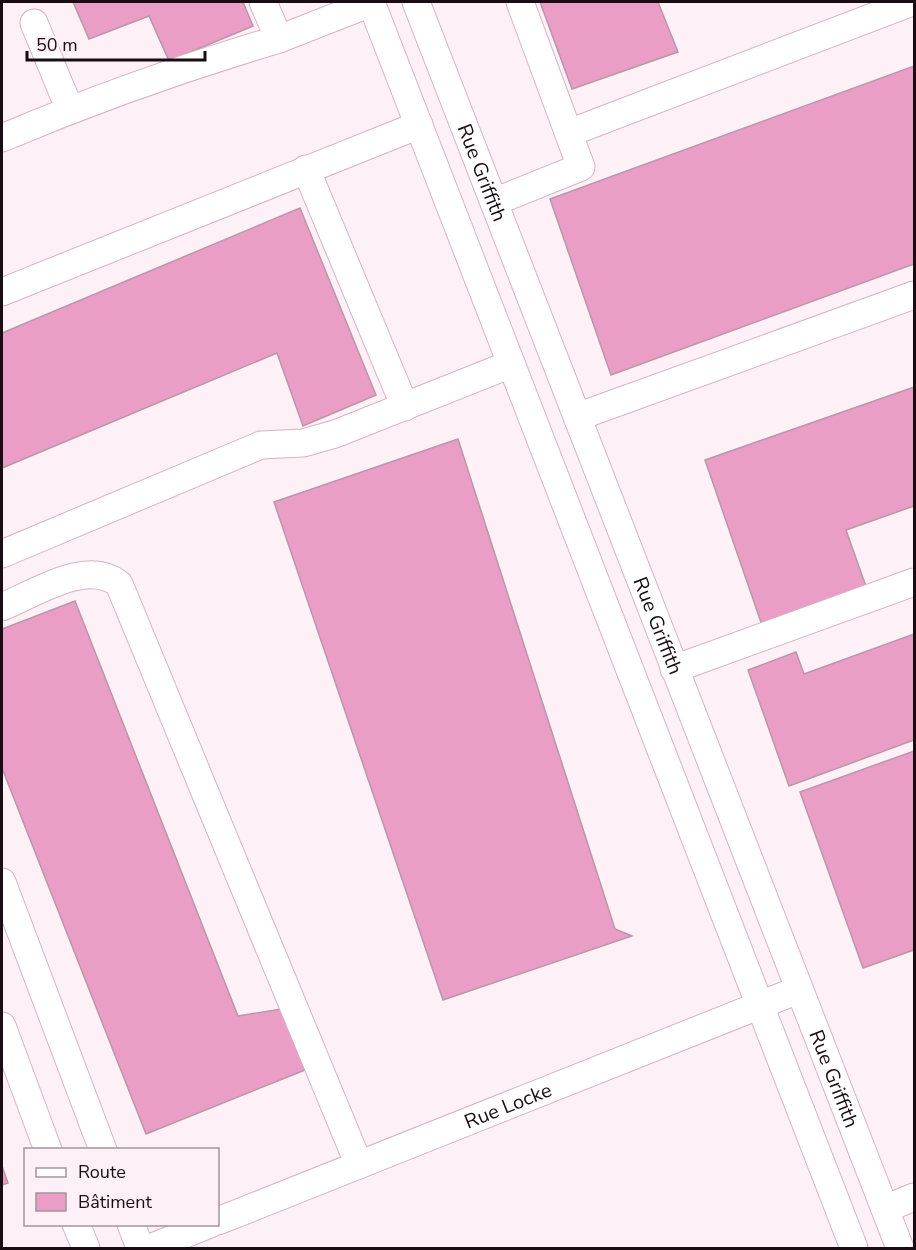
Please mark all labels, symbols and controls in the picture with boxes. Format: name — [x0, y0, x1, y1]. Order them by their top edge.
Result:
scale bar — [27, 24, 206, 62]
text: 50 m — [36, 33, 78, 57]
street label: Rue Griffith — [451, 120, 513, 225]
street label: Rue Griffith — [627, 573, 689, 679]
street label: Rue Griffith — [803, 1026, 865, 1132]
street label: Rue Locke — [460, 1076, 556, 1136]
legend — [24, 1148, 219, 1226]
text: Route — [78, 1160, 126, 1184]
text: Bâtiment — [78, 1190, 152, 1214]

